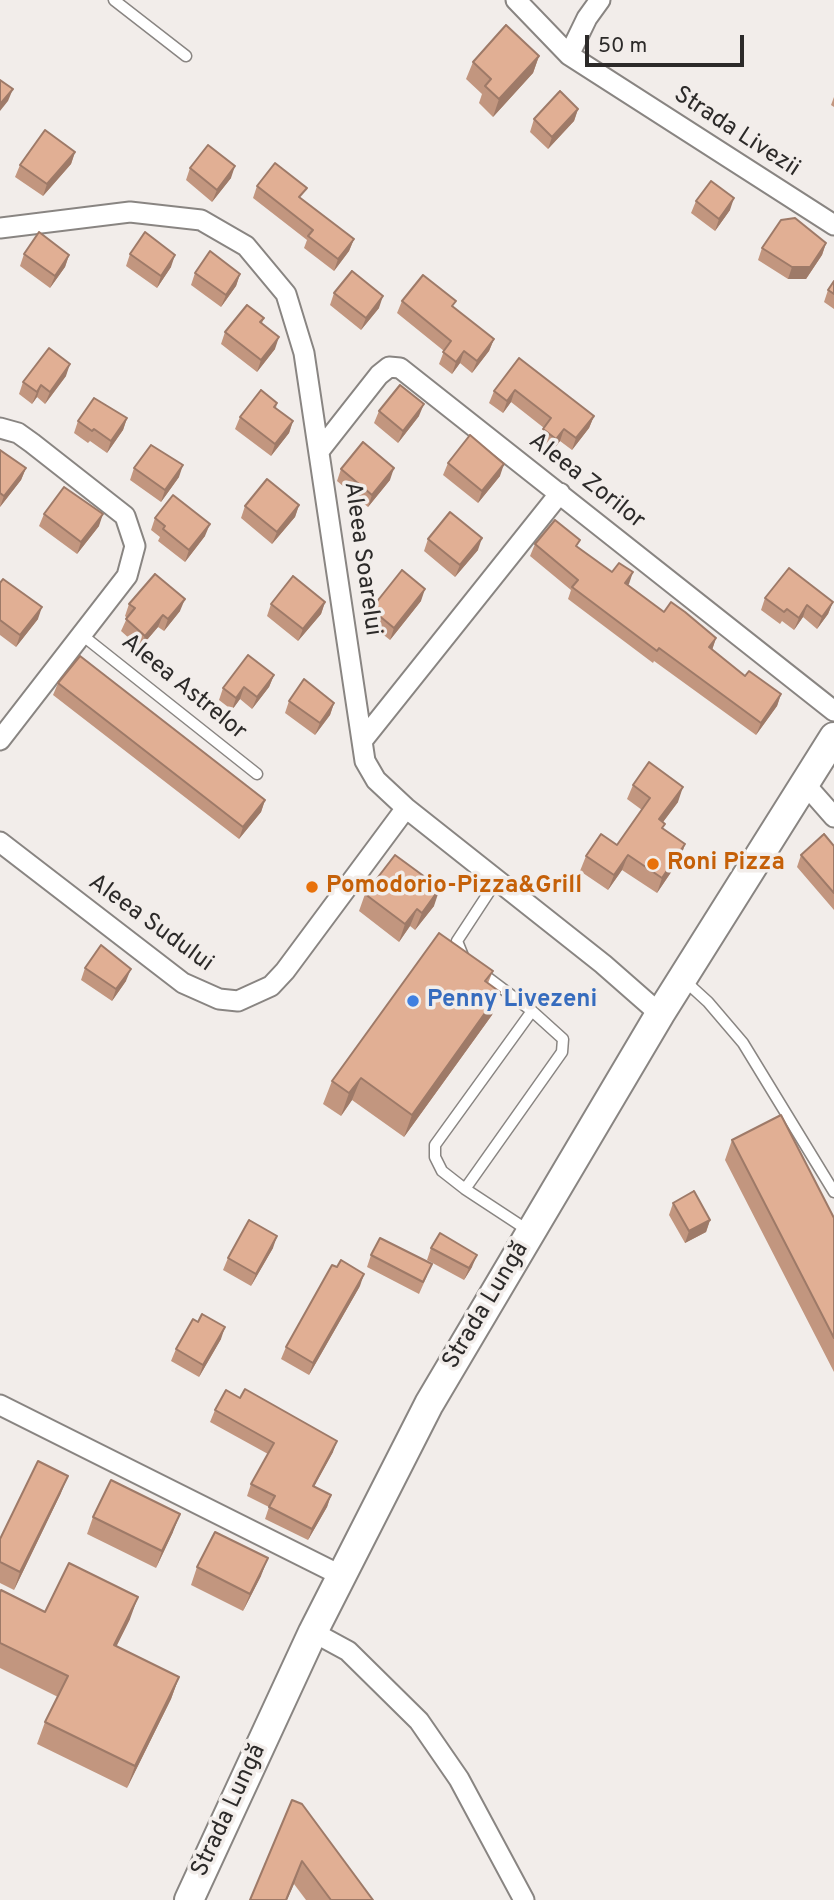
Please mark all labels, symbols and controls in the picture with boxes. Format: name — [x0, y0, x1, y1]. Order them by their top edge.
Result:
scale bar — [589, 21, 748, 65]
text: 50 m — [598, 33, 647, 60]
street label: Strada Livezii — [668, 82, 804, 184]
street label: Aleea Zorilor — [522, 428, 650, 536]
street label: Aleea Soarelui — [336, 480, 386, 638]
street label: Aleea Astrelor — [115, 629, 251, 747]
place label: Roni Pizza — [667, 850, 785, 878]
marker: Roni Pizza — [645, 856, 661, 872]
street label: Aleea Sudului — [82, 869, 218, 979]
place label: Pomodorio-Pizza&Grill — [326, 873, 582, 901]
marker: Pomodorio-Pizza&Grill — [304, 879, 320, 895]
place label: Penny Livezeni — [427, 987, 597, 1015]
marker: Penny Livezeni — [405, 993, 421, 1009]
street label: Strada Lungă — [438, 1237, 536, 1375]
street label: Strada Lungă — [187, 1740, 273, 1882]

